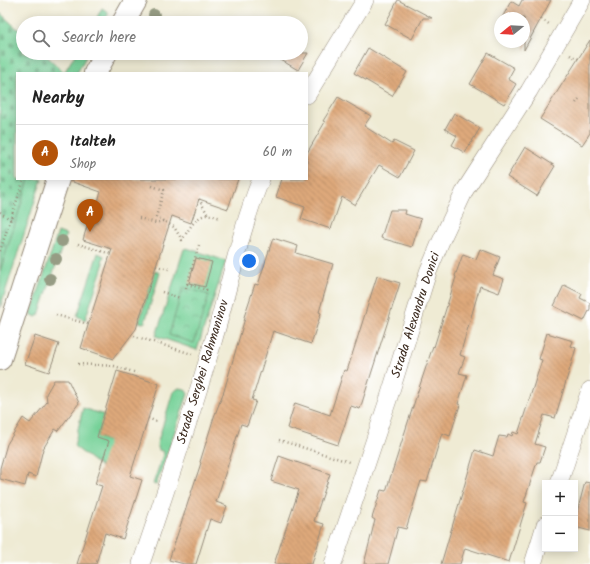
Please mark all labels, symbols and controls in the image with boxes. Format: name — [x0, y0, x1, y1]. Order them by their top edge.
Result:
north arrow — [494, 12, 530, 48]
search box — [16, 16, 308, 60]
text: Search here — [62, 26, 136, 50]
icon: search — [30, 27, 52, 49]
text: Nearby — [32, 85, 84, 112]
text: Italteh — [70, 130, 116, 154]
text: A — [41, 142, 49, 163]
text: 60 m — [263, 142, 292, 163]
text: Shop — [70, 154, 96, 175]
pin: A — [77, 199, 103, 232]
street label: Strada Alexandru Donici — [386, 249, 447, 381]
your location — [239, 251, 259, 271]
street label: Strada Serghei Rahmaninov — [171, 297, 235, 447]
map controls — [542, 480, 578, 552]
button: + — [542, 480, 578, 516]
button: − — [542, 516, 578, 552]

